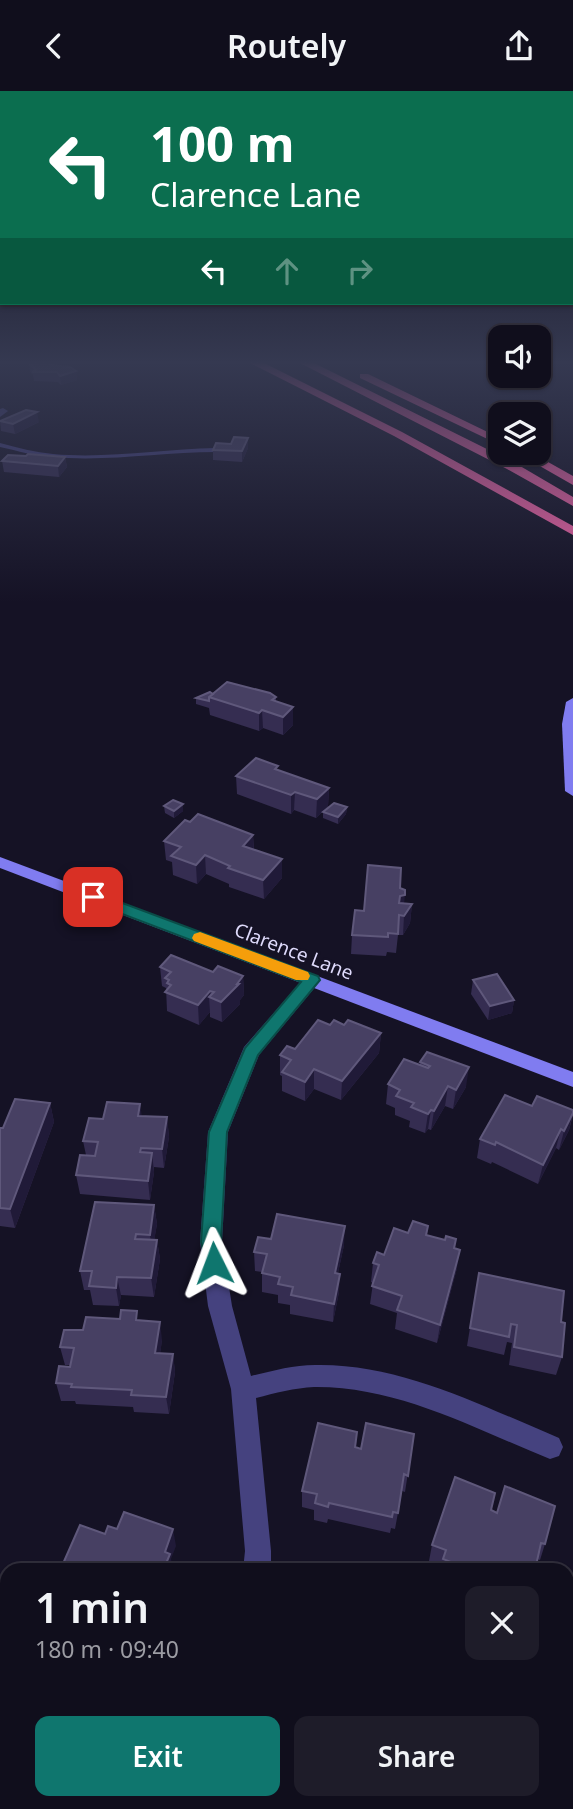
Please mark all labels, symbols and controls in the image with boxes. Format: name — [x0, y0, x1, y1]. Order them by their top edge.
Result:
text: Routely — [227, 24, 346, 67]
icon: back — [35, 27, 73, 65]
icon: share — [500, 27, 538, 65]
text: 100 m — [150, 110, 295, 176]
icon: left — [35, 119, 126, 210]
text: Clarence Lane — [150, 173, 361, 216]
icon: left — [195, 252, 233, 290]
icon: ahead — [268, 252, 306, 290]
icon: right — [341, 252, 379, 290]
map controls — [488, 325, 551, 465]
button: sound — [488, 325, 551, 388]
button: layers — [488, 402, 551, 465]
pin — [63, 867, 123, 927]
icon: arrive — [74, 878, 112, 916]
street label: Clarence Lane — [231, 916, 357, 986]
position arrow — [177, 1226, 251, 1300]
text: 1 min — [35, 1578, 149, 1635]
button: close — [465, 1586, 539, 1660]
text: 180 m · 09:40 — [35, 1633, 179, 1665]
button: Exit — [35, 1716, 280, 1796]
button: Share — [294, 1716, 539, 1796]

